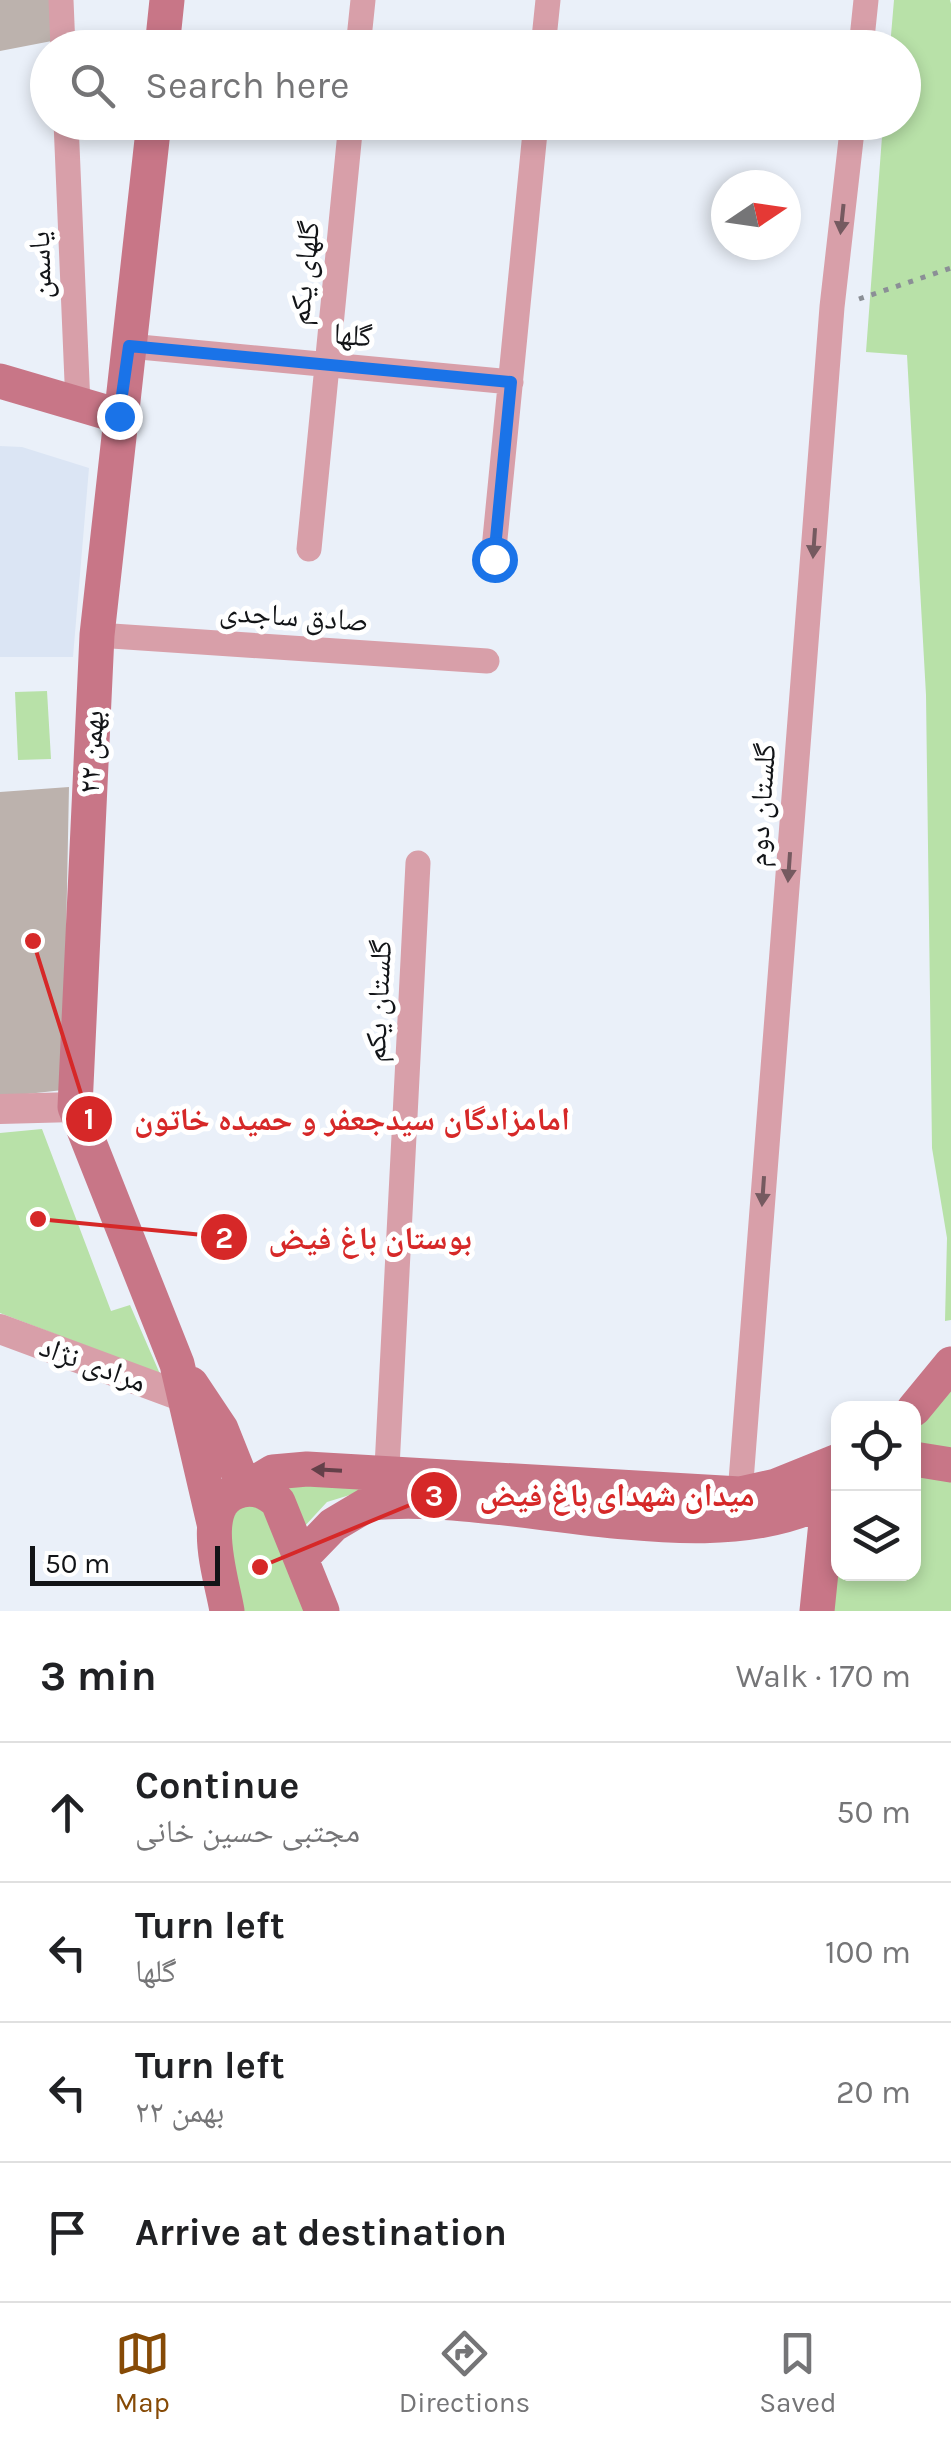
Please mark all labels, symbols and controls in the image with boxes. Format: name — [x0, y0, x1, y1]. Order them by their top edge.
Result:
search box — [30, 30, 921, 140]
icon: search — [65, 58, 120, 113]
text: Search here — [145, 63, 349, 108]
north arrow — [711, 170, 801, 260]
one-way arrow — [834, 204, 850, 236]
street label: گلهای یکم — [281, 219, 329, 327]
street label: یاسمن — [21, 231, 59, 299]
street label: گلها — [332, 315, 374, 355]
route end — [97, 394, 143, 440]
one-way arrow — [805, 528, 821, 560]
route start — [472, 537, 518, 583]
street label: صادق ساجدی — [218, 593, 370, 639]
street label: ۲۲ بهمن — [71, 709, 111, 795]
street label: گلستان دوم — [739, 742, 784, 868]
one-way arrow — [780, 852, 796, 884]
street label: گلستان یکم — [357, 939, 401, 1063]
callout: امامزادگان سیدجعفر و حمیده خاتون — [64, 1088, 590, 1150]
text: 1 — [84, 1101, 94, 1137]
text: امامزادگان سیدجعفر و حمیده خاتون — [134, 1101, 570, 1138]
one-way arrow — [755, 1176, 771, 1208]
callout: بوستان باغ فیض — [199, 1206, 492, 1268]
text: 2 — [215, 1220, 233, 1256]
text: بوستان باغ فیض — [268, 1220, 472, 1259]
street label: مرادی نژاد — [35, 1328, 151, 1400]
map controls — [831, 1401, 921, 1581]
button: locate — [831, 1401, 921, 1491]
one-way arrow — [311, 1462, 343, 1478]
callout: میدان شهدای باغ فیض — [409, 1464, 775, 1526]
text: میدان شهدای باغ فیض — [479, 1477, 755, 1516]
text: 3 — [425, 1478, 443, 1514]
button: layers — [831, 1491, 921, 1581]
scale bar — [30, 1541, 220, 1586]
text: 50 m — [45, 1547, 110, 1580]
text: 3 min — [40, 1651, 157, 1701]
text: Walk · 170 m — [736, 1658, 911, 1695]
text: Continue — [135, 1763, 299, 1808]
icon: ahead — [40, 1785, 95, 1840]
text: 50 m — [836, 1794, 911, 1831]
text: مجتبی حسین خانی — [135, 1813, 360, 1850]
text: Turn left — [135, 1903, 285, 1948]
icon: left — [40, 1925, 95, 1980]
text: 100 m — [825, 1934, 911, 1971]
text: گلها — [135, 1953, 176, 1990]
text: Turn left — [135, 2043, 285, 2088]
icon: left — [40, 2065, 95, 2120]
text: 20 m — [836, 2074, 911, 2111]
text: ۲۲ بهمن — [135, 2093, 224, 2130]
icon: arrive — [40, 2205, 95, 2260]
text: Arrive at destination — [135, 2210, 507, 2255]
tab: Map — [114, 2326, 170, 2419]
tab: Directions — [399, 2326, 530, 2419]
tab: Saved — [759, 2326, 837, 2419]

